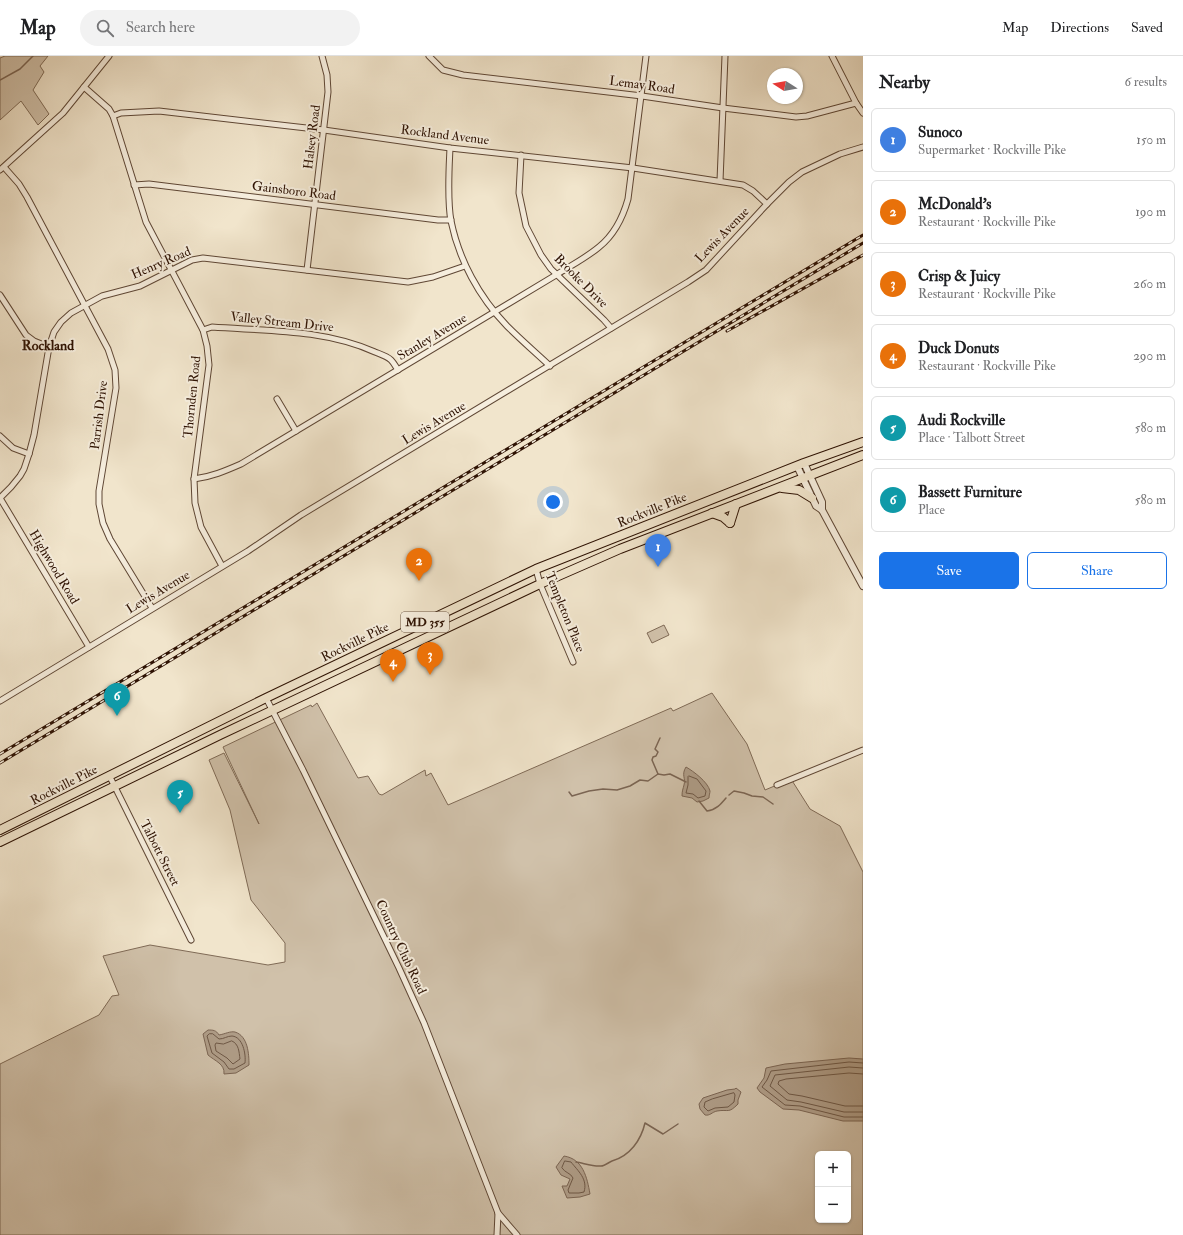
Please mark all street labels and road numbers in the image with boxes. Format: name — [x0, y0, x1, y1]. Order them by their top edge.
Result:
street label: Lemay Road — [608, 72, 676, 99]
street label: Halsey Road — [300, 103, 325, 170]
street label: Rockland Avenue — [400, 122, 491, 148]
street label: Gainsboro Road — [251, 178, 338, 204]
street label: Lewis Avenue — [692, 203, 753, 266]
street label: Henry Road — [129, 243, 194, 284]
street label: Brooke Drive — [551, 251, 612, 312]
street label: Valley Stream Drive — [230, 309, 335, 336]
street label: Stanley Avenue — [394, 310, 471, 365]
street label: Thornden Road — [180, 354, 204, 439]
street label: Parrish Drive — [87, 379, 111, 450]
street label: Lewis Avenue — [399, 398, 469, 448]
street label: Rockville Pike — [615, 489, 689, 531]
street label: Highwood Road — [26, 527, 83, 608]
street label: Lewis Avenue — [123, 567, 193, 617]
street label: Templeton Place — [541, 569, 589, 656]
road number: MD 355 — [401, 612, 449, 632]
street label: Rockville Pike — [319, 619, 392, 665]
street label: Rockville Pike — [28, 761, 101, 809]
street label: Talbott Street — [137, 817, 183, 889]
street label: Country Club Road — [371, 897, 430, 998]

